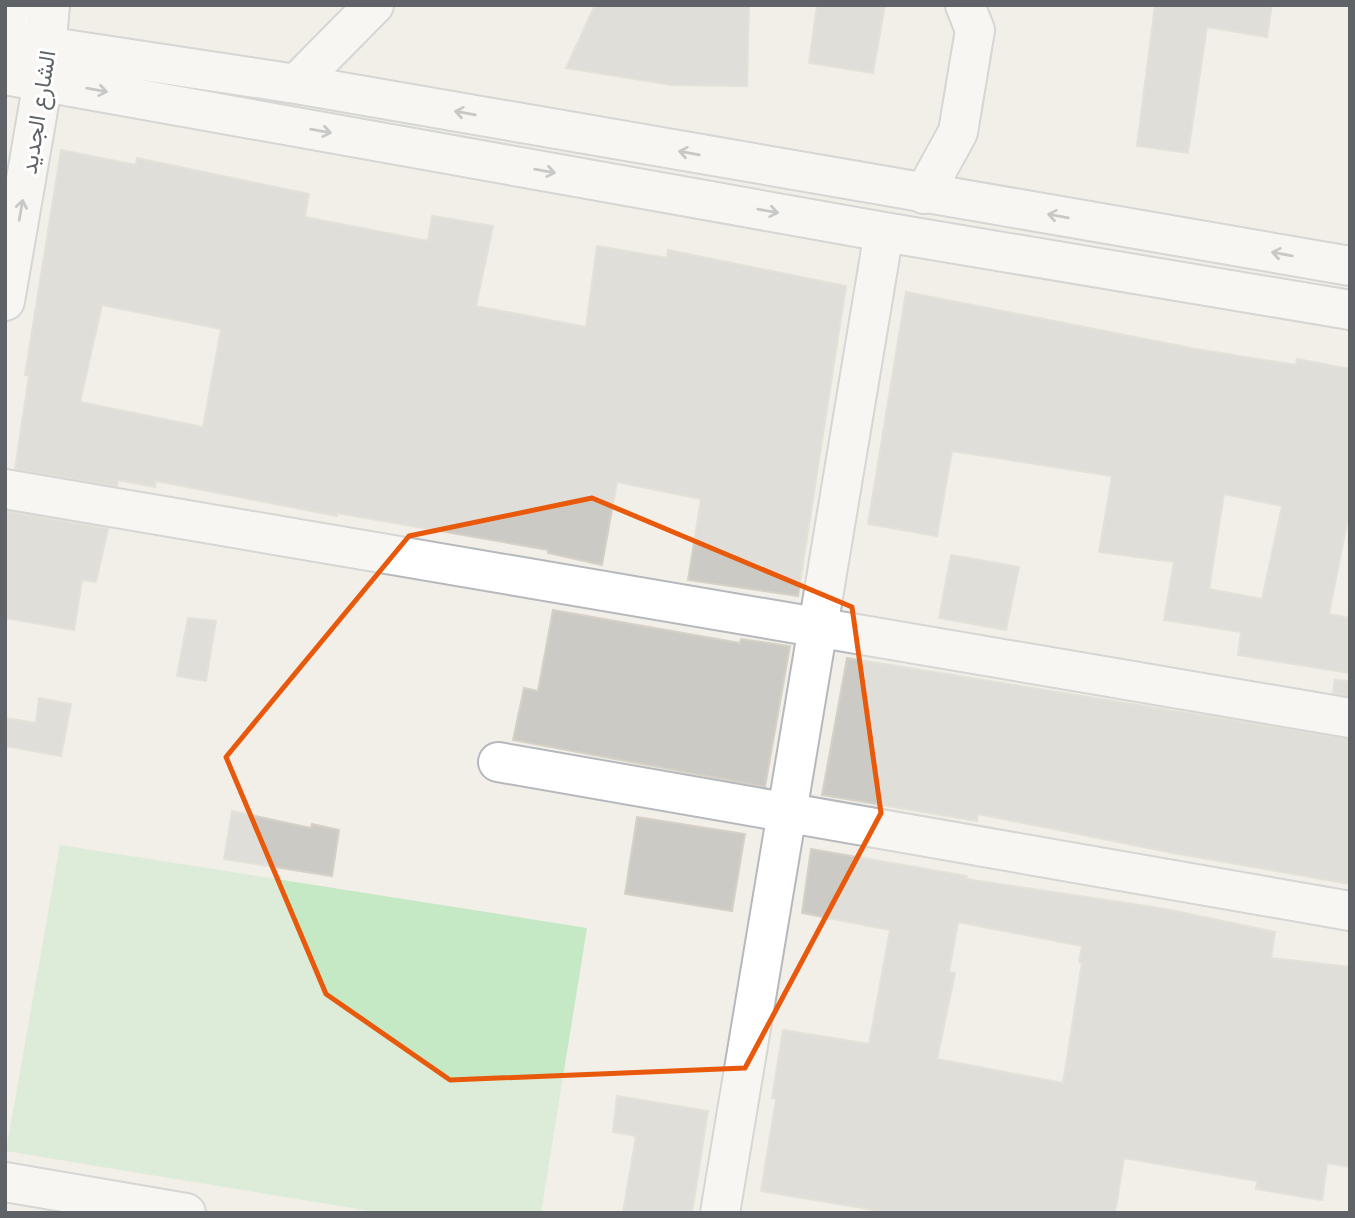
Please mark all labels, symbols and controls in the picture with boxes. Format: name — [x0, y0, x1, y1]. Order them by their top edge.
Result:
street label: الشارع الجديد — [13, 48, 64, 176]
one-way arrow — [85, 84, 108, 97]
one-way arrow — [454, 106, 477, 120]
one-way arrow — [309, 124, 332, 138]
one-way arrow — [678, 146, 701, 159]
one-way arrow — [533, 165, 555, 178]
one-way arrow — [15, 199, 28, 222]
one-way arrow — [756, 205, 779, 218]
one-way arrow — [1047, 209, 1070, 222]
one-way arrow — [1272, 247, 1294, 260]

